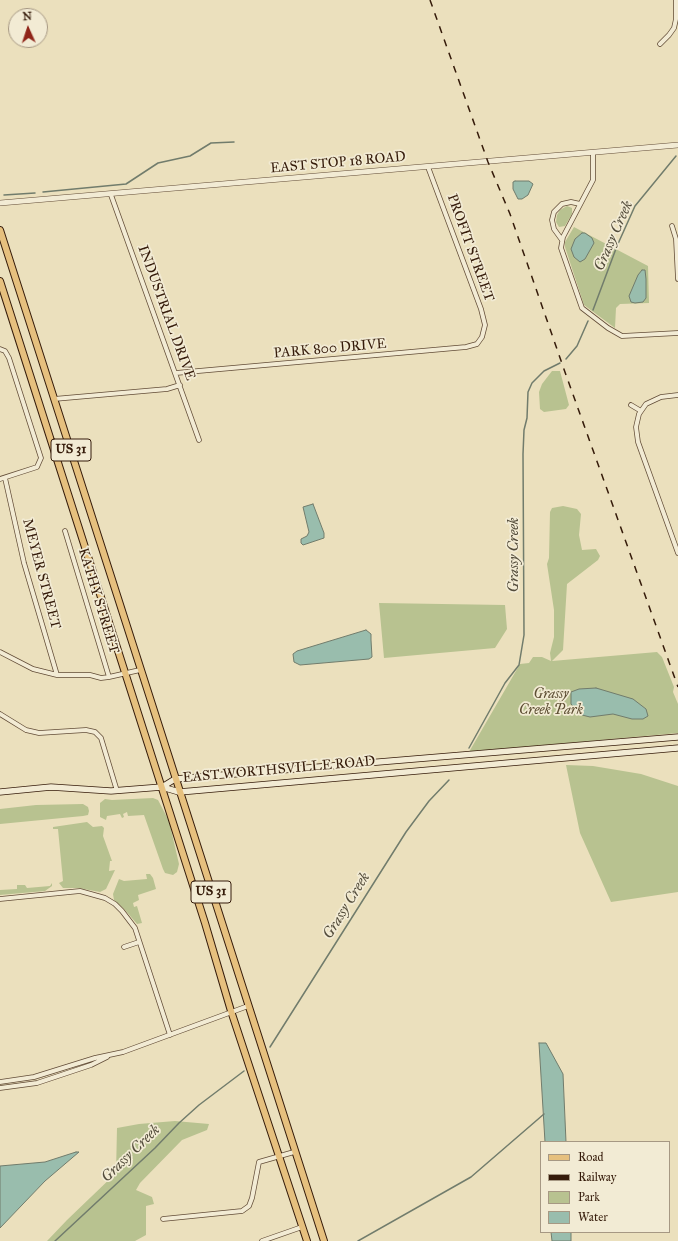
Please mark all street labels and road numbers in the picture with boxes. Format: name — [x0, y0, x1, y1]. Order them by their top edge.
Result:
street label: EAST STOP 18 ROAD — [270, 149, 406, 177]
street label: PROFIT STREET — [443, 192, 497, 304]
street label: INDUSTRIAL DRIVE — [134, 243, 198, 383]
street label: PARK 800 DRIVE — [273, 336, 387, 362]
road number: US 31 — [51, 439, 91, 461]
street label: MEYER STREET — [18, 517, 64, 631]
street label: KATHY STREET — [74, 546, 122, 656]
street label: EAST WORTHSVILLE ROAD — [182, 753, 376, 787]
road number: US 31 — [191, 881, 231, 903]

